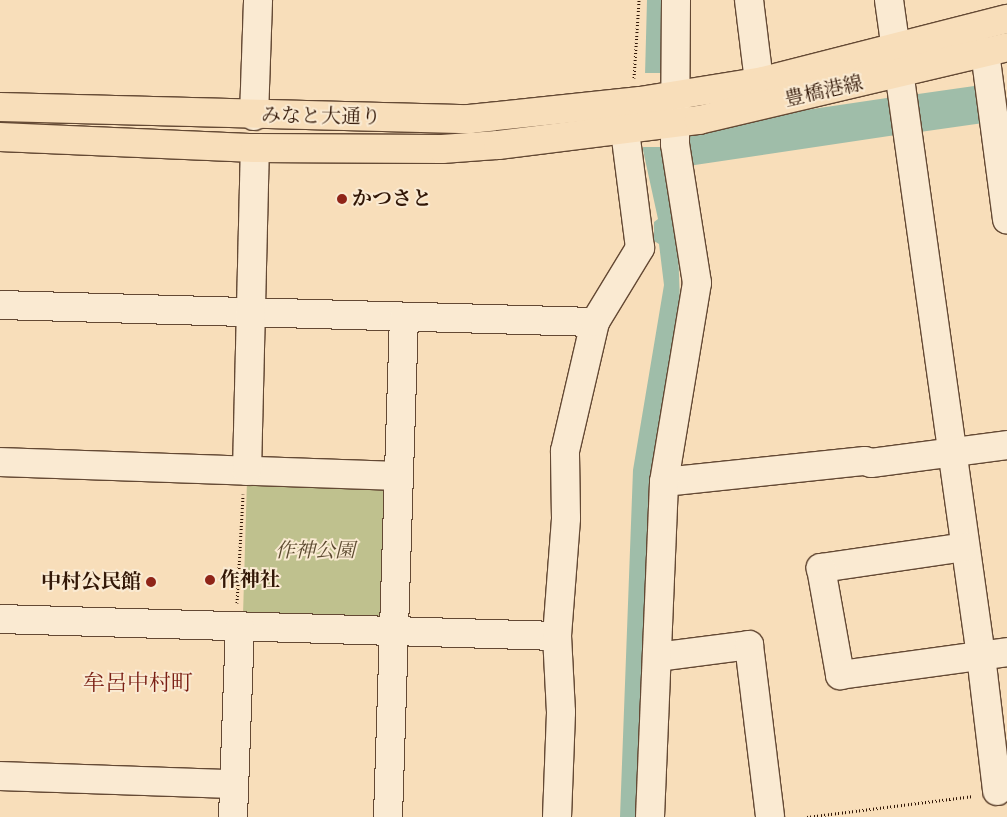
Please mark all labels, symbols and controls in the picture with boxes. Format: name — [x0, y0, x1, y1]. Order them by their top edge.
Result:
street label: 豊橋港線 — [782, 71, 866, 113]
street label: みなと大通り — [261, 104, 381, 130]
place label: かつさと — [352, 187, 432, 211]
marker: かつさと — [336, 193, 348, 205]
park label: 作神公園 — [275, 539, 355, 563]
place label: 作神社 — [220, 568, 280, 592]
place label: 中村公民館 — [41, 570, 141, 594]
marker: 作神社 — [204, 574, 216, 586]
marker: 中村公民館 — [145, 576, 157, 588]
district label: 牟呂中村町 — [83, 672, 193, 698]

